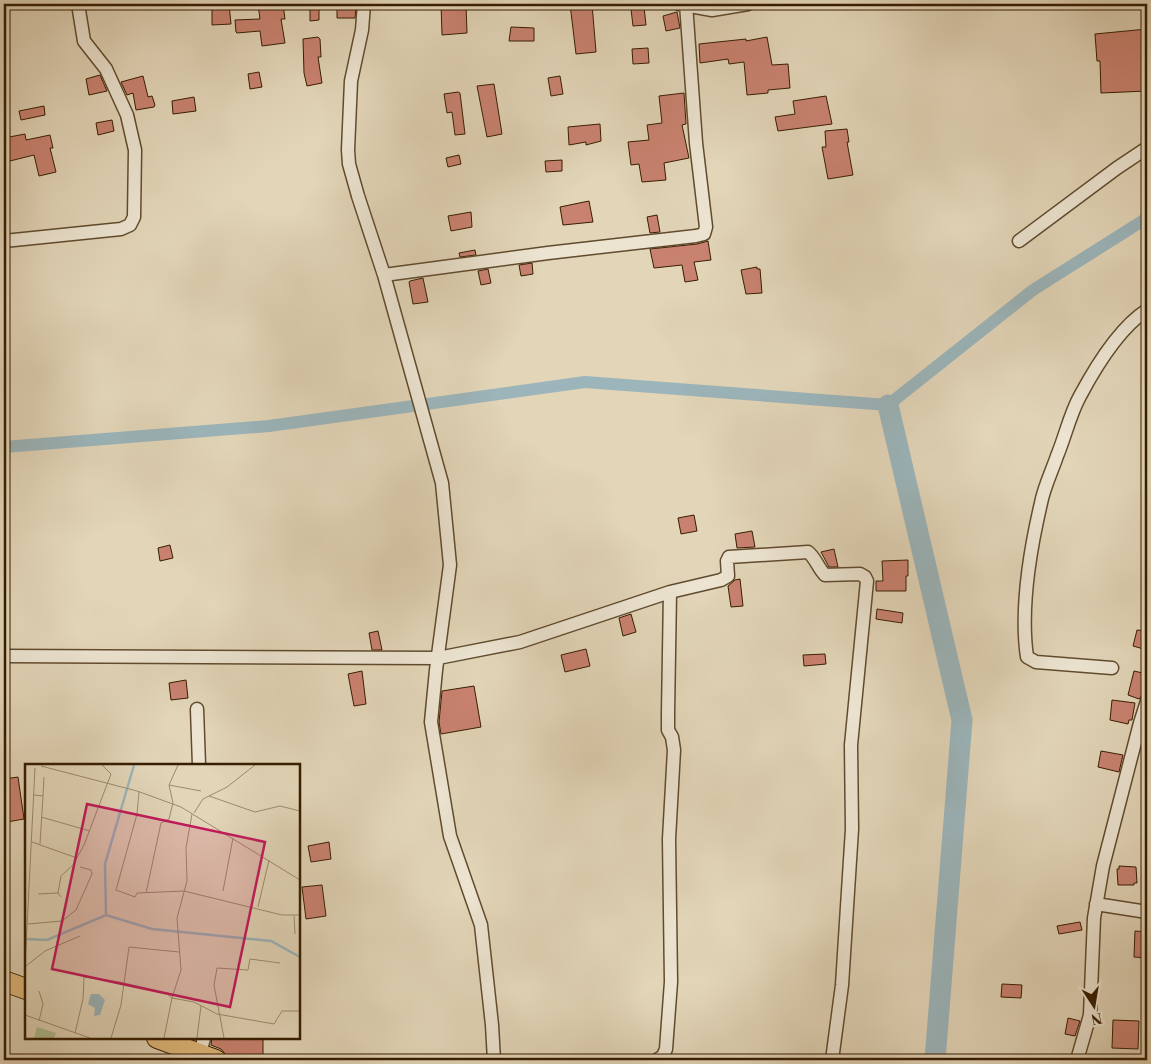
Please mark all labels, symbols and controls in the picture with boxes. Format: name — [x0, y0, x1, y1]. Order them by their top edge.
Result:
inset map — [25, 764, 300, 1039]
north arrow — [1068, 982, 1118, 1032]
text: N — [1089, 1008, 1104, 1028]

